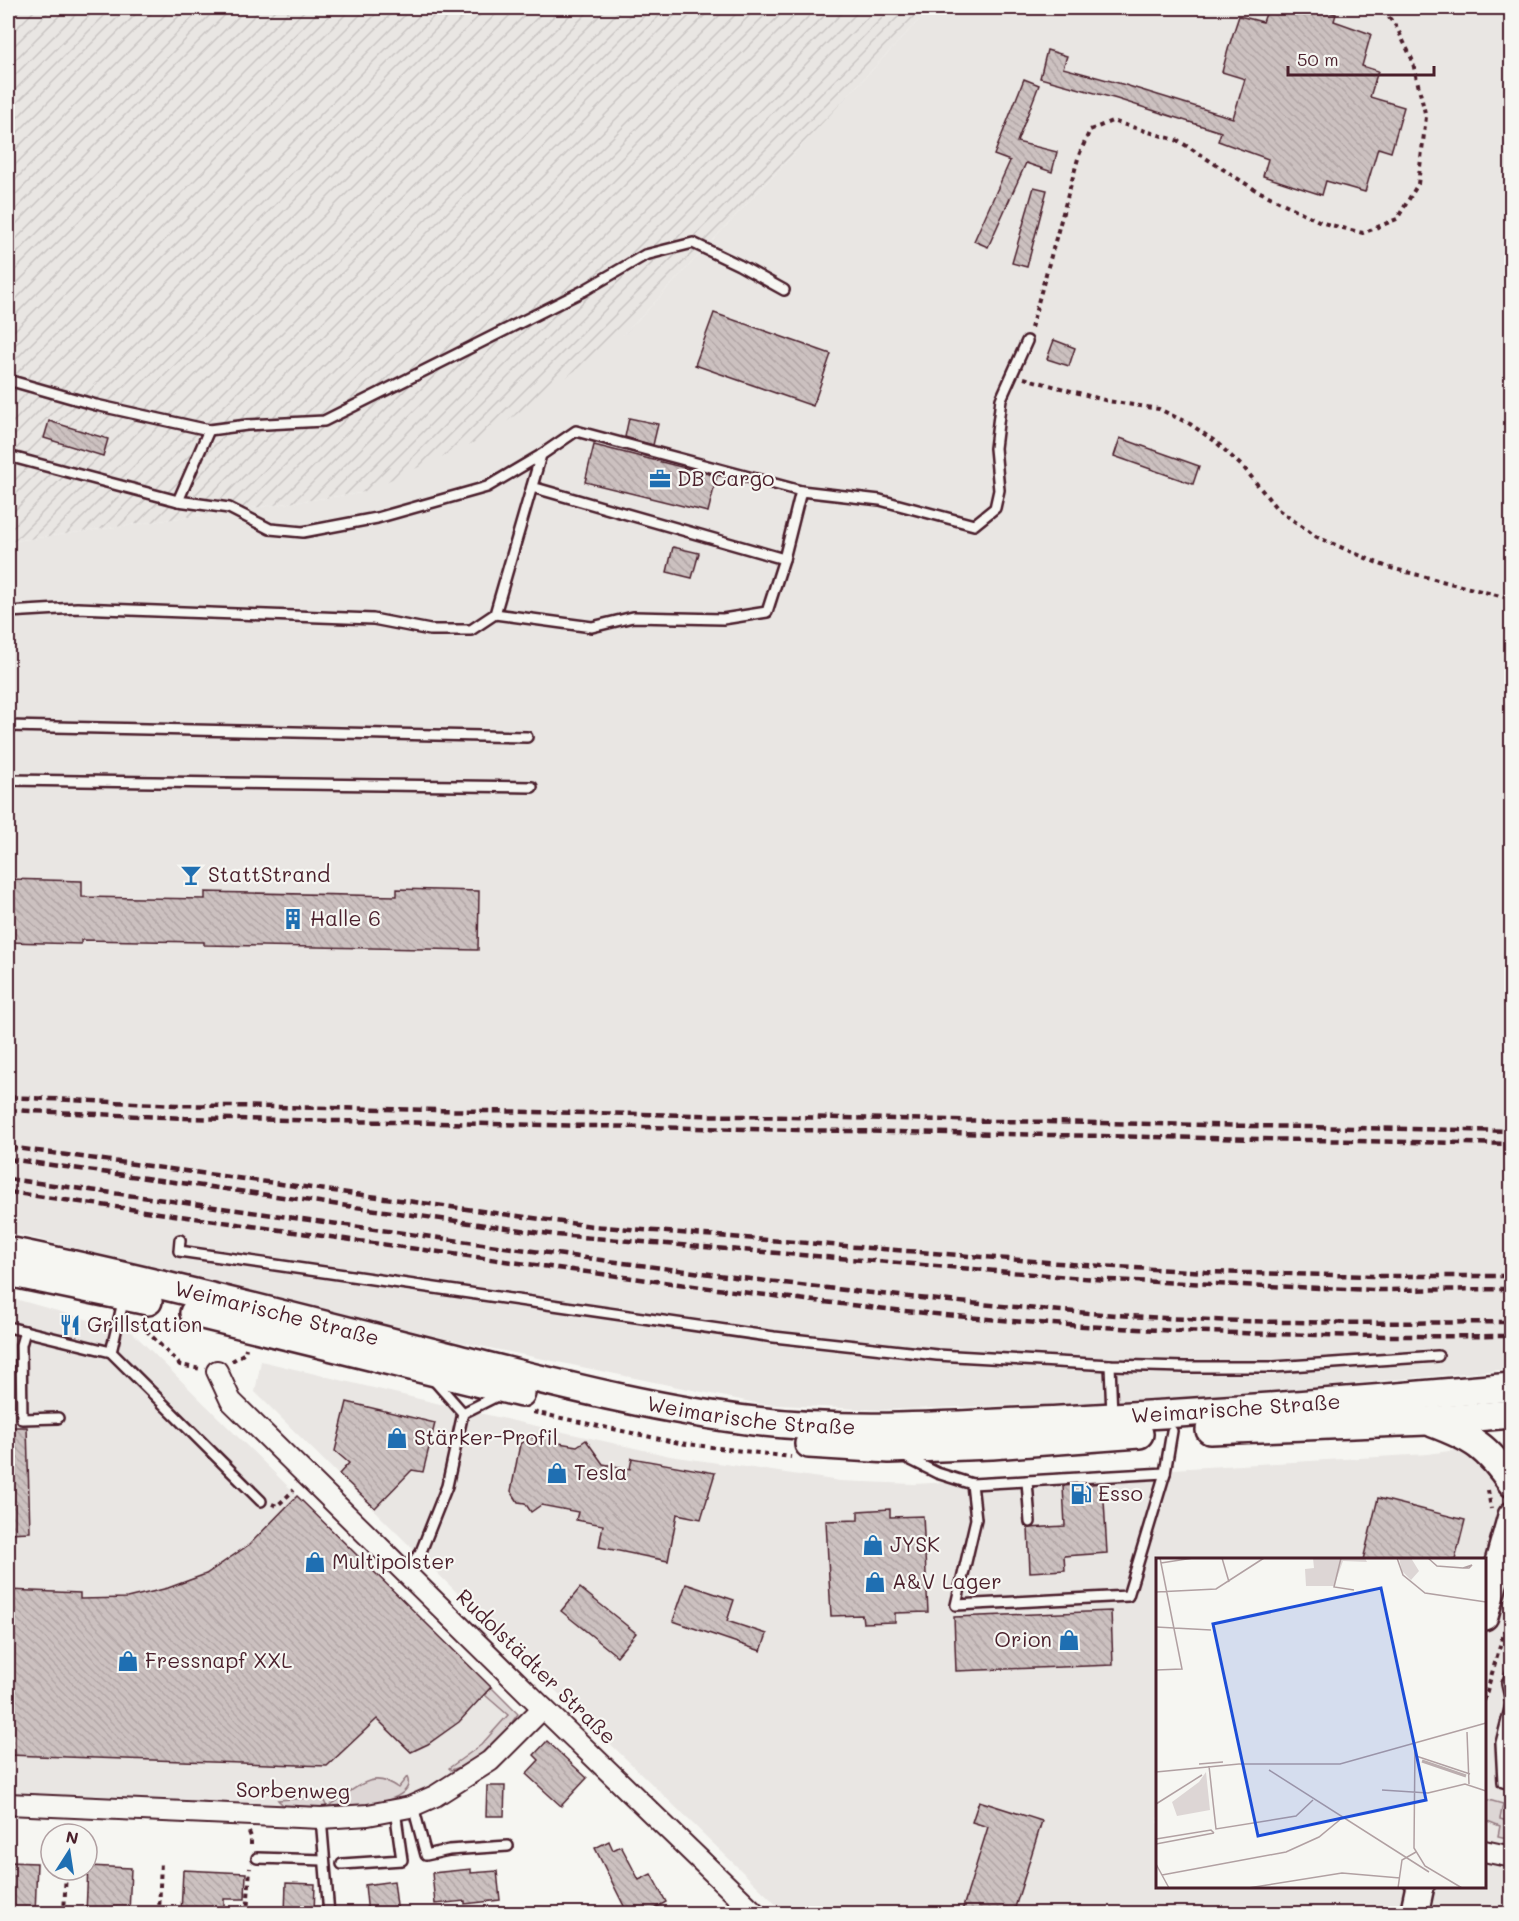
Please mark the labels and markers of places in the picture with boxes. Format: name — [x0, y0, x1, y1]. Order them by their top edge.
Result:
place label: DB Cargo — [677, 464, 774, 491]
office icon: DB Cargo — [648, 467, 672, 491]
place label: StattStrand — [208, 860, 330, 887]
bar icon: StattStrand — [179, 863, 203, 887]
place label: Halle 6 — [310, 904, 381, 931]
building icon: Halle 6 — [281, 907, 305, 931]
place label: Grillstation — [87, 1310, 202, 1337]
restaurant icon: Grillstation — [58, 1313, 82, 1337]
place label: Stärker-Profil — [414, 1423, 558, 1450]
shop icon: Stärker-Profil — [385, 1426, 409, 1450]
place label: Tesla — [574, 1458, 627, 1485]
shop icon: Tesla — [545, 1461, 569, 1485]
place label: Esso — [1098, 1479, 1143, 1506]
fuel station icon: Esso — [1069, 1482, 1093, 1506]
place label: JYSK — [890, 1530, 940, 1557]
shop icon: JYSK — [861, 1533, 885, 1557]
place label: Multipolster — [332, 1547, 455, 1574]
shop icon: Multipolster — [303, 1550, 327, 1574]
place label: A&V Lager — [892, 1567, 1002, 1594]
shop icon: A&V Lager — [863, 1570, 887, 1594]
place label: Orion — [994, 1625, 1052, 1652]
shop icon: Orion — [1057, 1628, 1081, 1652]
place label: Fressnapf XXL — [145, 1646, 292, 1673]
shop icon: Fressnapf XXL — [116, 1649, 140, 1673]

